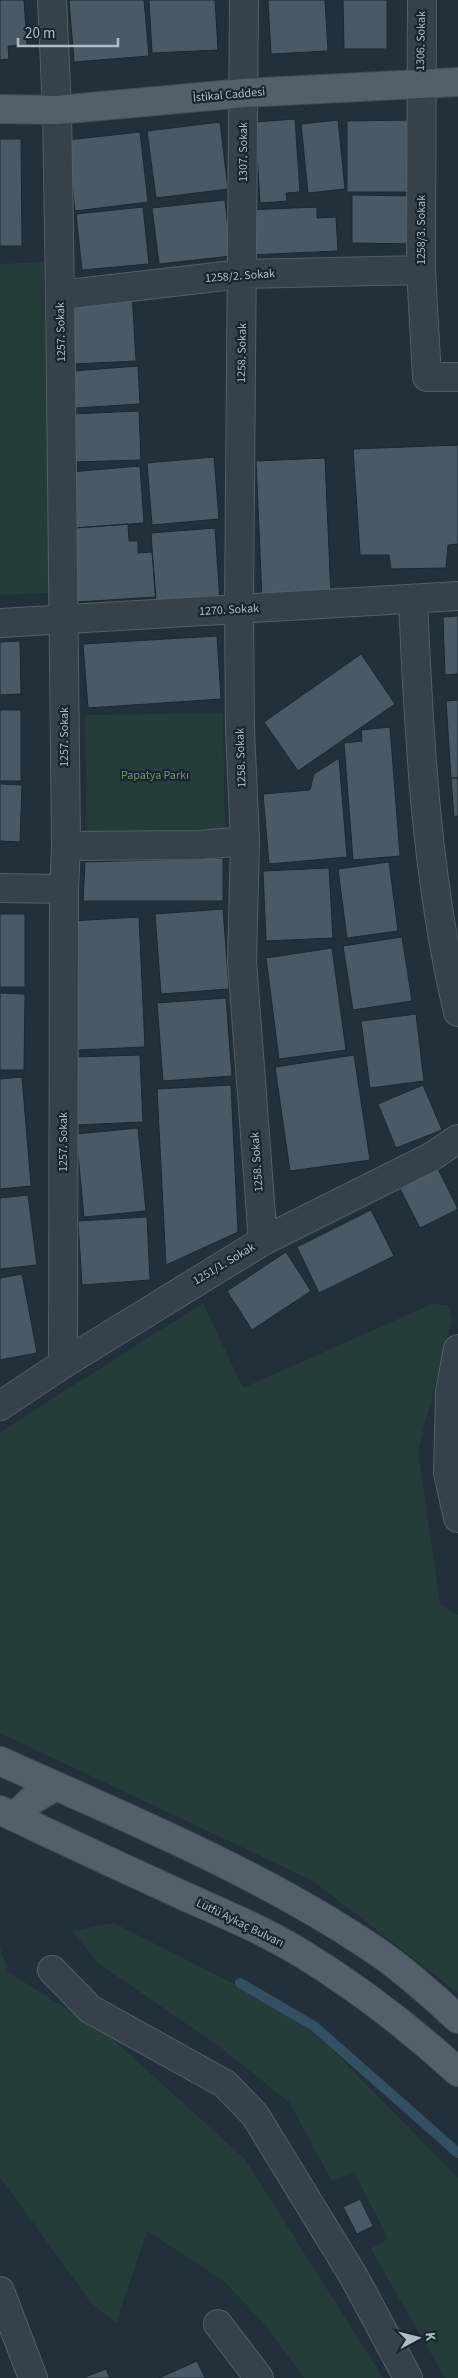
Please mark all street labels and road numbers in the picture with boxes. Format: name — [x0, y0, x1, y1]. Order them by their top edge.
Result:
street label: 1306. Sokak — [412, 11, 430, 71]
street label: İstikal Caddesi — [192, 83, 266, 107]
street label: 1307. Sokak — [235, 122, 252, 182]
street label: 1258/3. Sokak — [413, 195, 430, 265]
street label: 1258/2. Sokak — [204, 265, 276, 287]
street label: 1257. Sokak — [52, 302, 70, 362]
street label: 1258. Sokak — [233, 323, 251, 383]
street label: 1270. Sokak — [199, 600, 259, 620]
street label: 1257. Sokak — [56, 707, 73, 767]
street label: 1258. Sokak — [231, 728, 251, 788]
street label: 1257. Sokak — [55, 1112, 72, 1172]
street label: 1258. Sokak — [246, 1131, 268, 1193]
street label: 1251/1. Sokak — [190, 1239, 258, 1289]
street label: Lütfü Aykaç Bulvarı — [193, 1894, 287, 1952]

